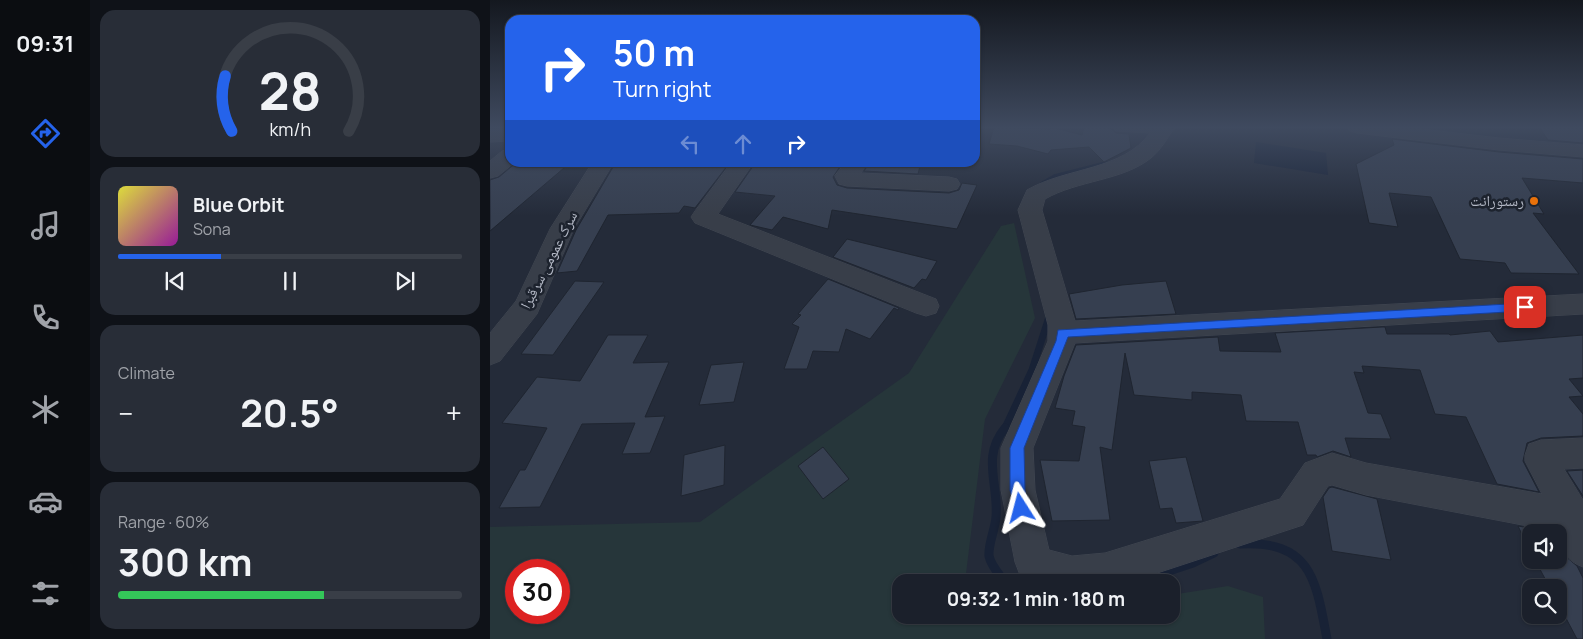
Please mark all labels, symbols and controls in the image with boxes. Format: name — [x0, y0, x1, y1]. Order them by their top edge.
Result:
text: 09:31 — [16, 29, 74, 59]
text: 50 m — [613, 29, 695, 77]
icon: right — [530, 35, 595, 100]
text: 28 — [259, 55, 321, 126]
text: Turn right — [613, 74, 711, 104]
icon: directions — [28, 116, 63, 151]
text: km/h — [269, 117, 311, 141]
icon: left — [676, 130, 704, 158]
icon: ahead — [729, 130, 757, 158]
icon: right — [782, 130, 810, 158]
place label: رستورانت — [1470, 190, 1524, 211]
text: Blue Orbit — [193, 192, 285, 218]
marker: رستورانت — [1528, 195, 1540, 207]
street label: سرک عمومی سرقبرا — [515, 207, 582, 312]
icon: music — [28, 208, 63, 243]
text: Sona — [193, 218, 231, 240]
icon: previous — [161, 267, 189, 295]
icon: pause — [276, 267, 304, 295]
icon: next — [391, 267, 419, 295]
pin — [1504, 286, 1546, 328]
icon: arrive — [1511, 293, 1539, 321]
icon: phone — [28, 300, 63, 335]
text: Climate — [118, 362, 175, 384]
text: 20.5° — [240, 386, 339, 438]
icon: climate — [28, 392, 63, 427]
text: − — [118, 394, 133, 432]
text: + — [446, 394, 462, 432]
position arrow — [994, 481, 1046, 533]
icon: car — [28, 484, 63, 519]
text: Range · 60% — [118, 511, 209, 533]
map controls — [1522, 524, 1567, 624]
button: sound — [1522, 524, 1567, 569]
text: 300 km — [118, 535, 252, 587]
speed limit sign: 30 — [505, 559, 570, 624]
icon: filters — [28, 576, 63, 611]
button: search — [1522, 579, 1567, 624]
text: 09:32 · 1 min · 180 m — [947, 586, 1125, 612]

